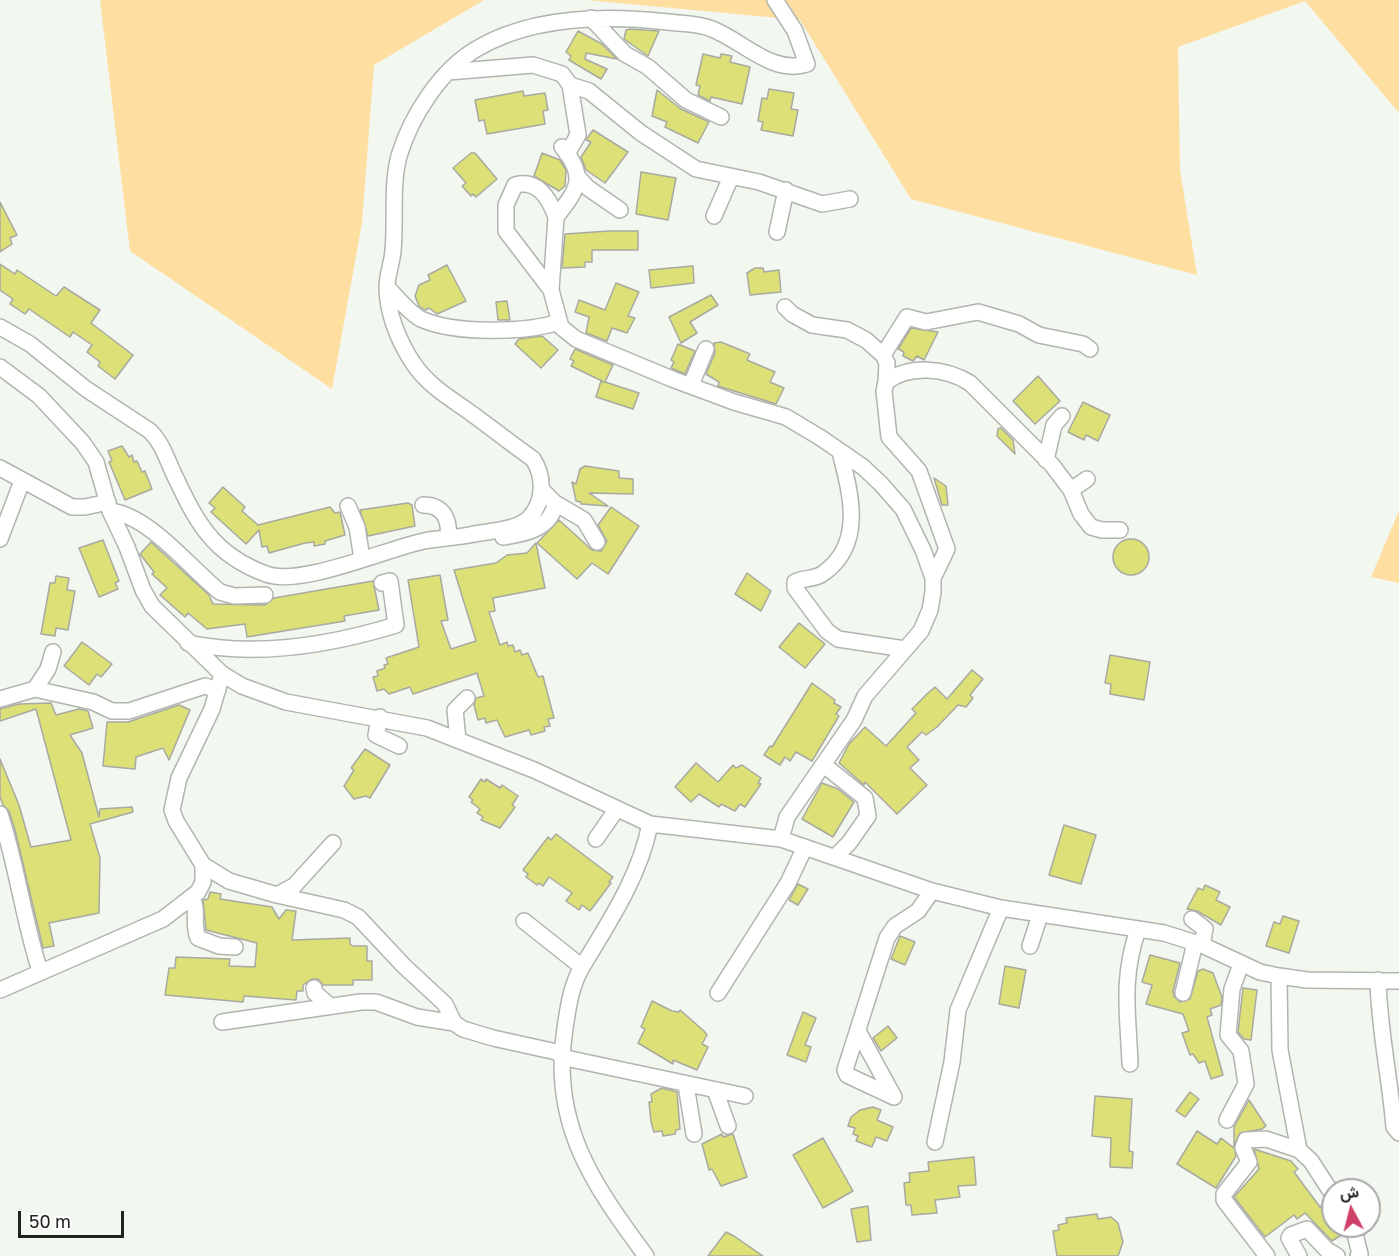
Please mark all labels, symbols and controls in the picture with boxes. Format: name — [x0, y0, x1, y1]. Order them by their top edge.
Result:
north arrow — [1321, 1178, 1381, 1238]
text: ش — [1338, 1181, 1360, 1203]
scale bar — [21, 1199, 128, 1237]
text: 50 m — [29, 1210, 71, 1232]

